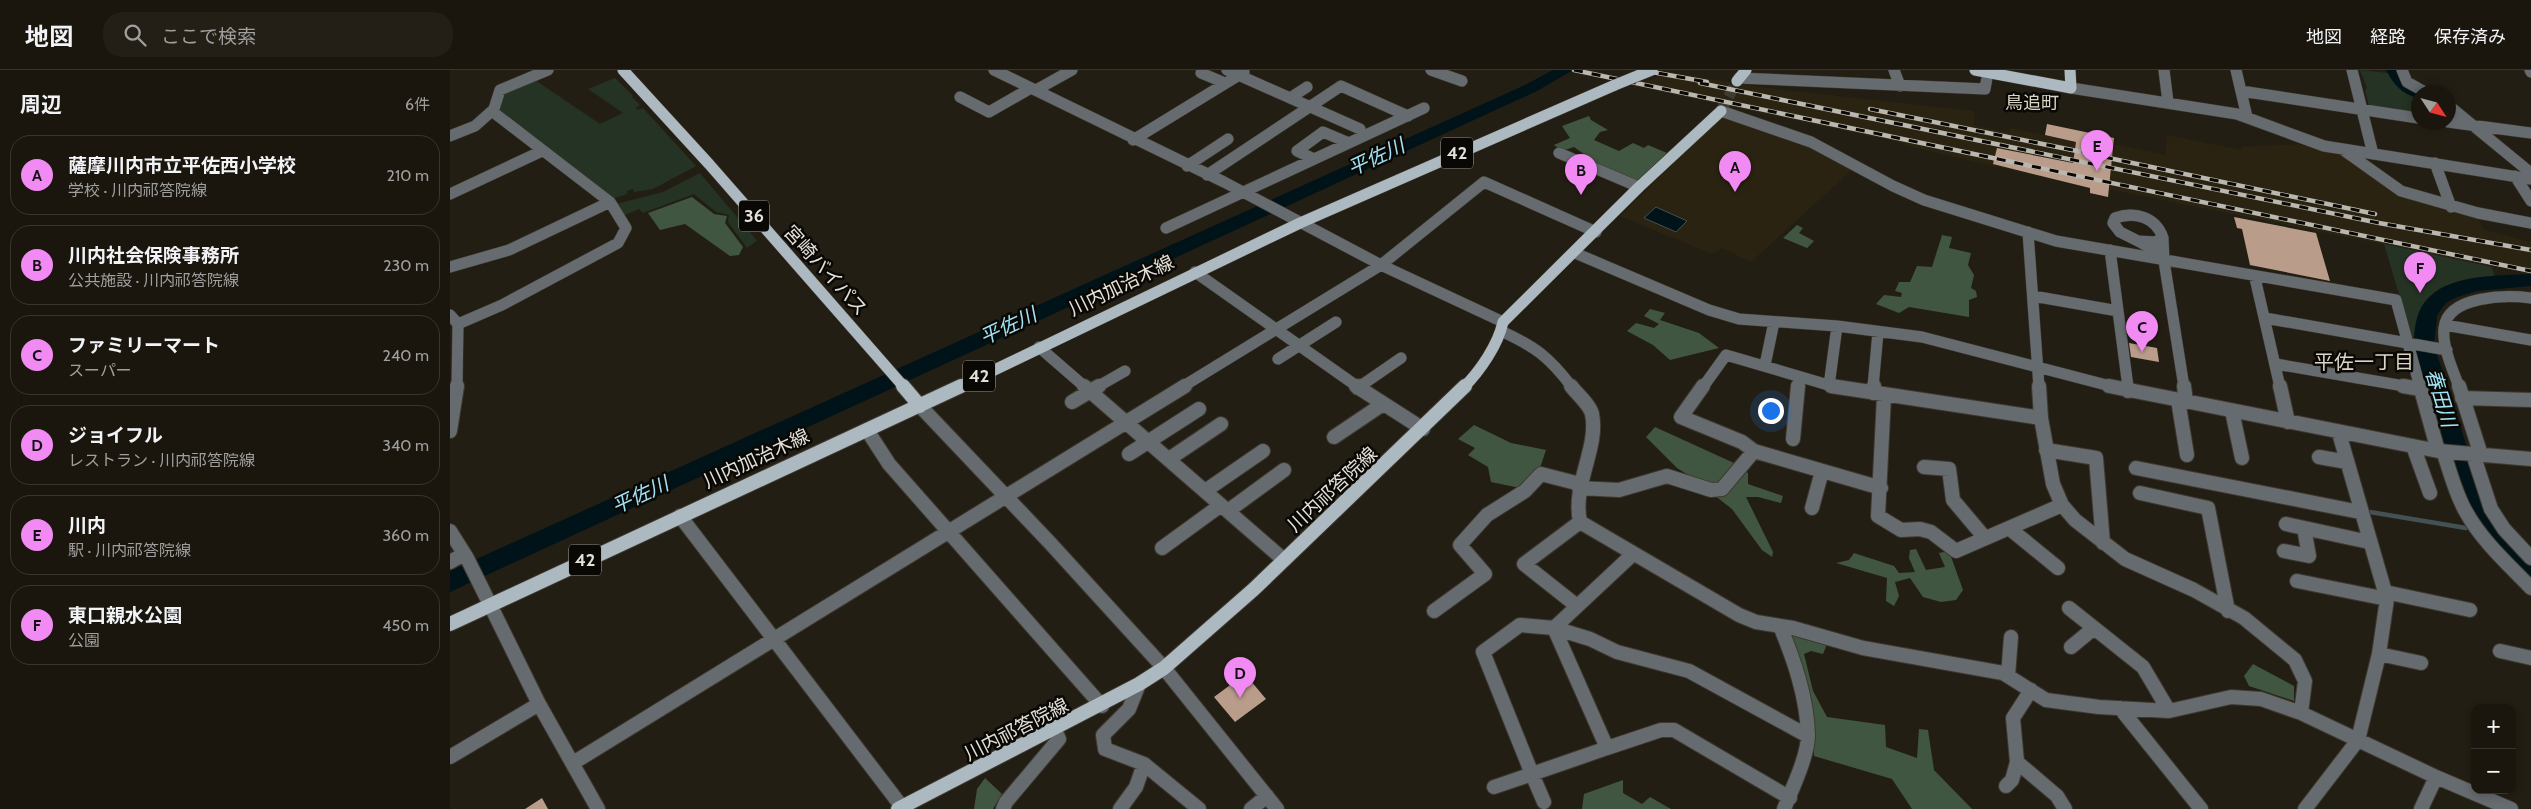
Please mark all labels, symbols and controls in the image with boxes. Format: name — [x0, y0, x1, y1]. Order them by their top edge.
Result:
search box — [103, 12, 453, 57]
icon: search — [121, 21, 149, 49]
text: 地図 — [25, 22, 73, 51]
text: ここで検索 — [161, 25, 256, 48]
text: 地図 — [2306, 26, 2342, 48]
text: 経路 — [2370, 26, 2406, 48]
text: 保存済み — [2434, 26, 2506, 48]
north arrow — [2411, 85, 2456, 130]
text: 周辺 — [20, 92, 62, 117]
district label: 鳥追町 — [2005, 92, 2059, 114]
text: 6件 — [405, 95, 430, 114]
pin: E — [2081, 130, 2113, 171]
water label: 平佐川 — [1344, 133, 1410, 181]
road number: 42 — [1441, 138, 1473, 169]
pin: A — [1719, 151, 1751, 192]
text: 薩摩川内市立平佐西小学校 — [68, 154, 296, 177]
pin: B — [1565, 154, 1597, 195]
text: A — [32, 166, 42, 185]
text: 210 m — [387, 166, 429, 185]
text: 学校 · 川内祁答院線 — [68, 181, 207, 200]
road number: 36 — [739, 200, 769, 232]
street label: 宮崎バイパス — [779, 220, 872, 320]
text: 川内社会保険事務所 — [68, 244, 239, 267]
street label: 川内加治木線 — [1065, 250, 1177, 321]
pin: F — [2404, 252, 2436, 293]
text: B — [32, 256, 42, 275]
text: 230 m — [383, 256, 429, 275]
text: 公共施設 · 川内祁答院線 — [68, 271, 239, 290]
water label: 平佐川 — [976, 302, 1042, 350]
pin: C — [2126, 311, 2158, 352]
text: ファミリーマート — [68, 334, 220, 357]
text: C — [32, 346, 42, 365]
text: 240 m — [383, 346, 429, 365]
district label: 平佐一丁目 — [2314, 350, 2414, 374]
road number: 42 — [963, 360, 995, 392]
text: スーパー — [68, 361, 132, 380]
water label: 春田川 — [2421, 366, 2462, 432]
your location — [1758, 398, 1784, 424]
text: ジョイフル — [68, 424, 163, 447]
street label: 川内加治木線 — [700, 424, 813, 493]
text: D — [31, 436, 43, 455]
text: 340 m — [382, 436, 429, 455]
street label: 川内祁答院線 — [1283, 442, 1382, 537]
text: レストラン · 川内祁答院線 — [68, 451, 255, 470]
water label: 平佐川 — [608, 471, 674, 519]
text: 川内 — [68, 514, 106, 537]
text: E — [32, 526, 42, 545]
text: 360 m — [382, 526, 429, 545]
text: 駅 · 川内祁答院線 — [68, 541, 191, 560]
road number: 42 — [569, 544, 601, 576]
text: 東口親水公園 — [68, 604, 182, 627]
text: F — [33, 616, 41, 635]
text: 450 m — [382, 616, 429, 635]
text: 公園 — [68, 631, 100, 650]
pin: D — [1224, 657, 1256, 698]
street label: 川内祁答院線 — [960, 693, 1072, 766]
map controls — [2471, 704, 2516, 794]
button: + — [2471, 704, 2516, 749]
button: − — [2471, 749, 2516, 794]

